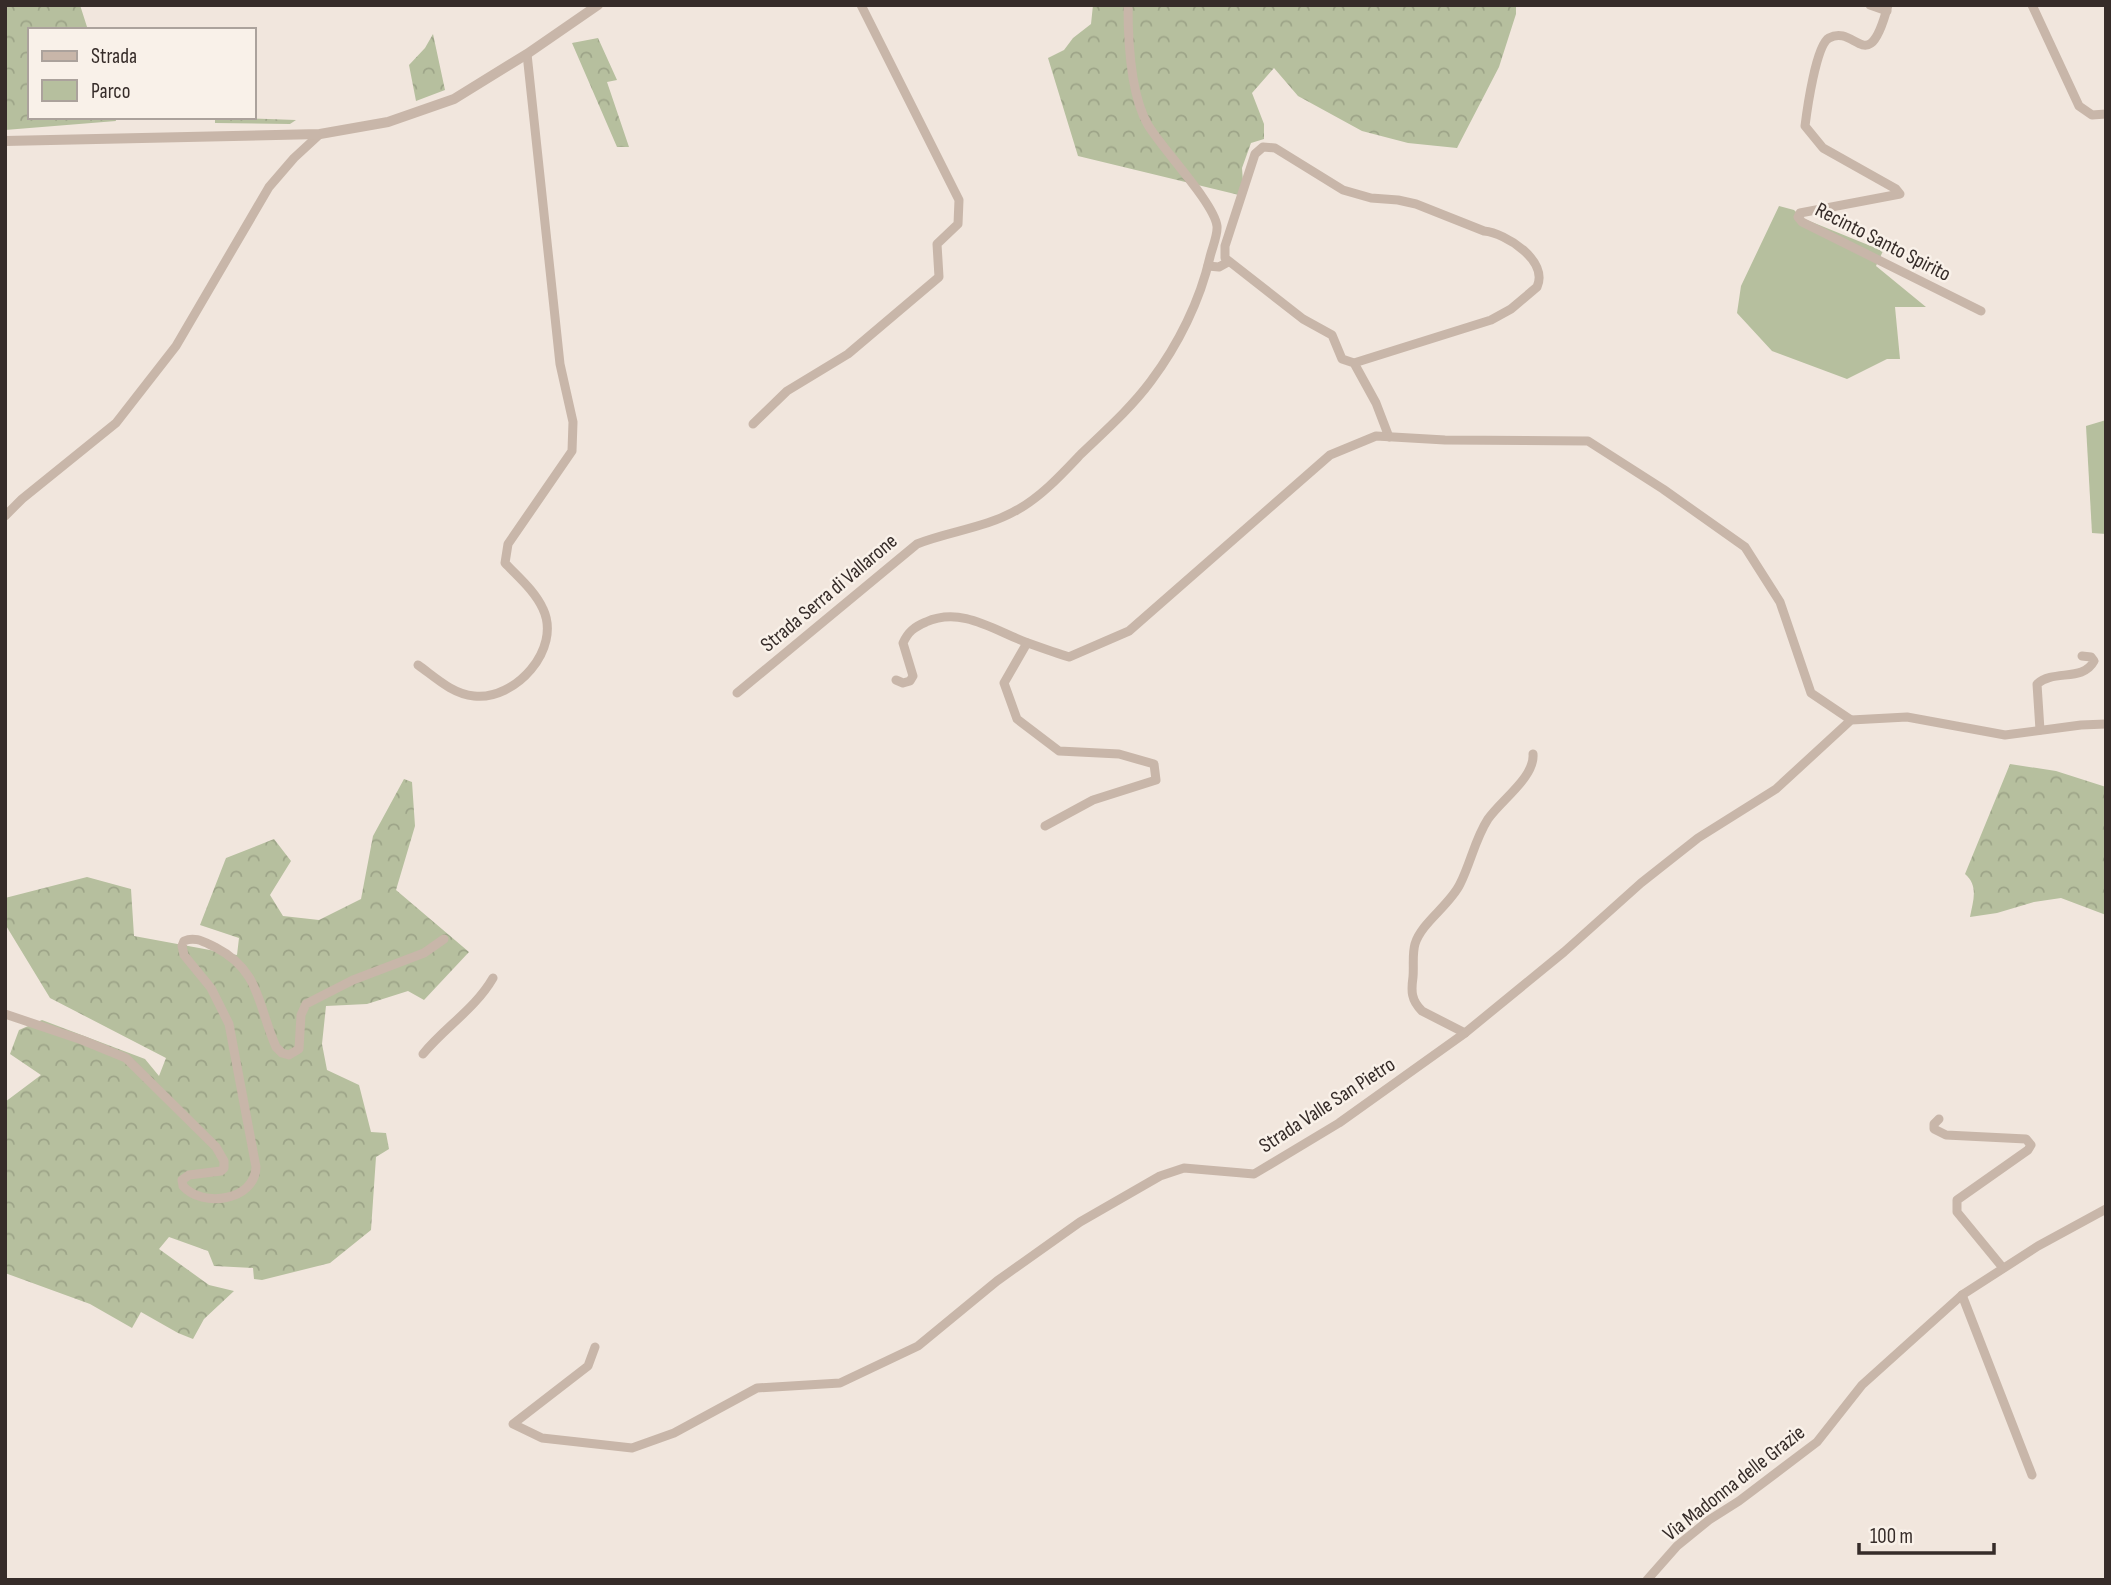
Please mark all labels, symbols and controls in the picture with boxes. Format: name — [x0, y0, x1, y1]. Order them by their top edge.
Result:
legend — [28, 28, 256, 119]
text: Strada — [91, 44, 137, 69]
text: Parco — [91, 79, 130, 104]
street label: Recinto Santo Spirito — [1811, 197, 1955, 287]
street label: Strada Serra di Vallarone — [756, 529, 902, 657]
street label: Strada Valle San Pietro — [1254, 1052, 1400, 1158]
street label: Via Madonna delle Grazie — [1658, 1420, 1810, 1546]
scale bar — [1859, 1512, 1994, 1556]
text: 100 m — [1870, 1524, 1913, 1549]

